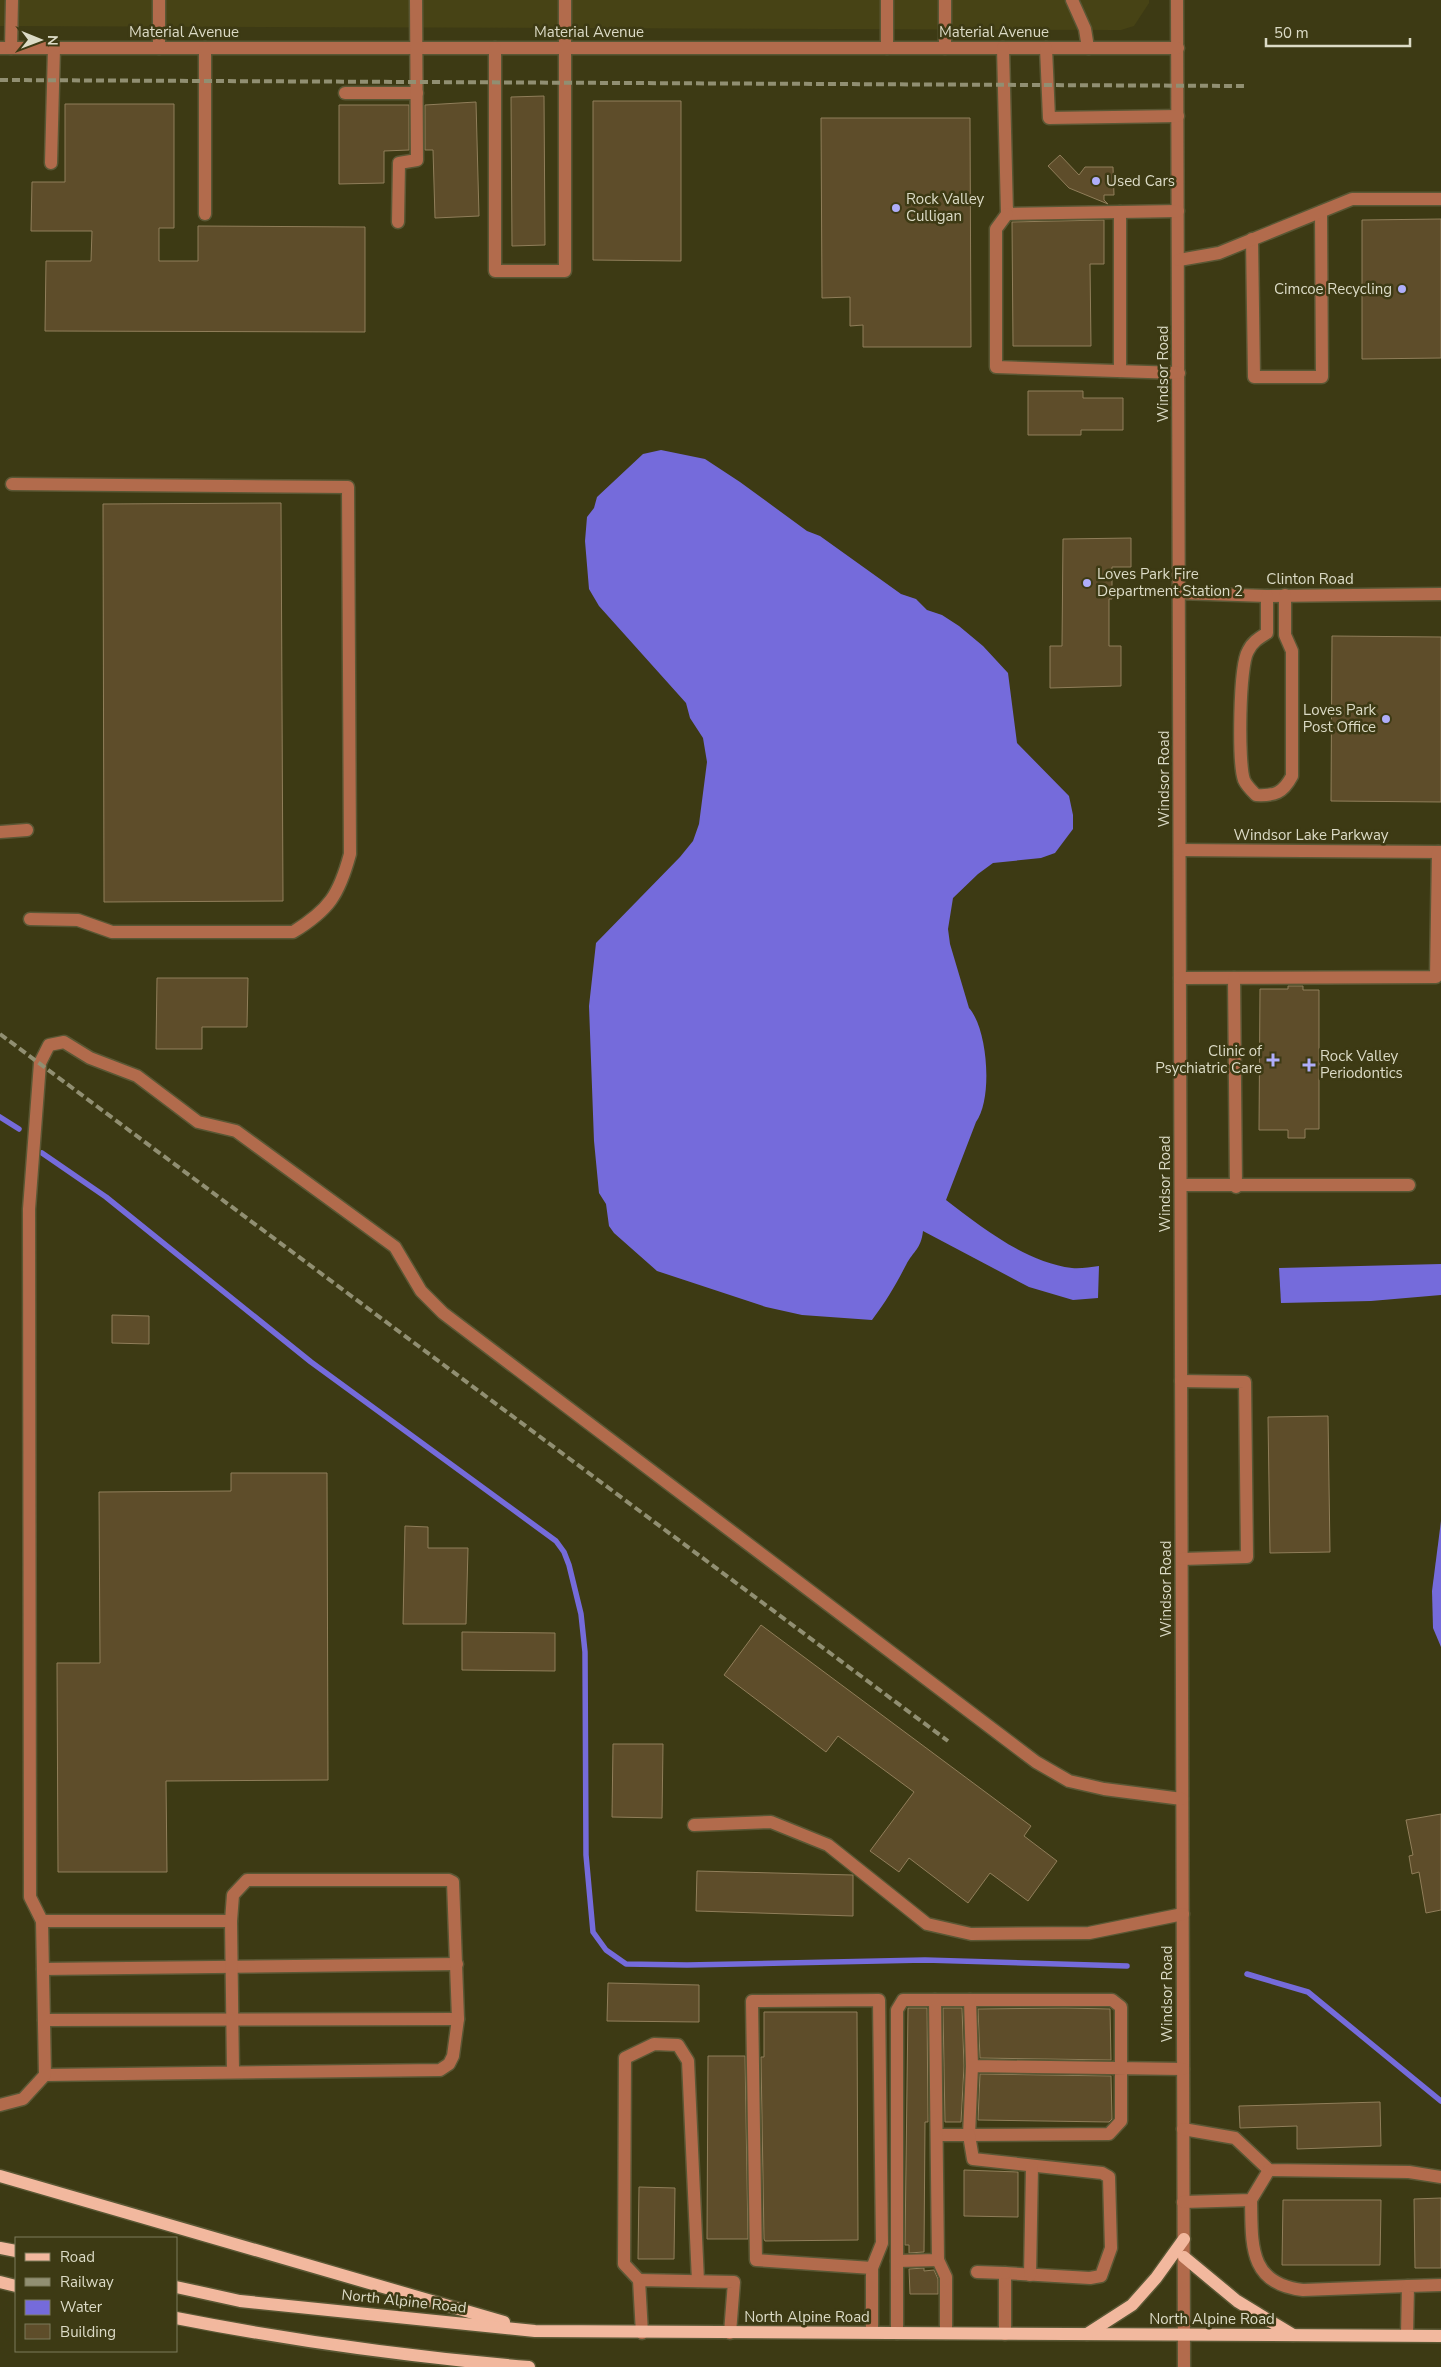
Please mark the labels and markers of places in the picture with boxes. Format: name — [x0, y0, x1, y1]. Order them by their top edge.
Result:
place label: Used Cars — [1106, 171, 1175, 191]
marker: Used Cars — [1090, 175, 1102, 187]
place label: Rock Valley Culligan — [906, 189, 985, 226]
marker: Rock Valley Culligan — [890, 202, 902, 214]
place label: Cimcoe Recycling — [1274, 279, 1392, 299]
marker: Cimcoe Recycling — [1396, 283, 1408, 295]
place label: Loves Park Fire Department Station 2 — [1097, 564, 1243, 601]
marker: Loves Park Fire Department Station 2 — [1081, 577, 1093, 589]
place label: Loves Park Post Office — [1303, 700, 1376, 737]
marker: Loves Park Post Office — [1380, 713, 1392, 725]
place label: Clinic of Psychiatric Care — [1155, 1041, 1263, 1078]
place label: Rock Valley Periodontics — [1320, 1046, 1403, 1083]
marker: Clinic of Psychiatric Care — [1266, 1053, 1280, 1067]
marker: Rock Valley Periodontics — [1302, 1058, 1316, 1072]

